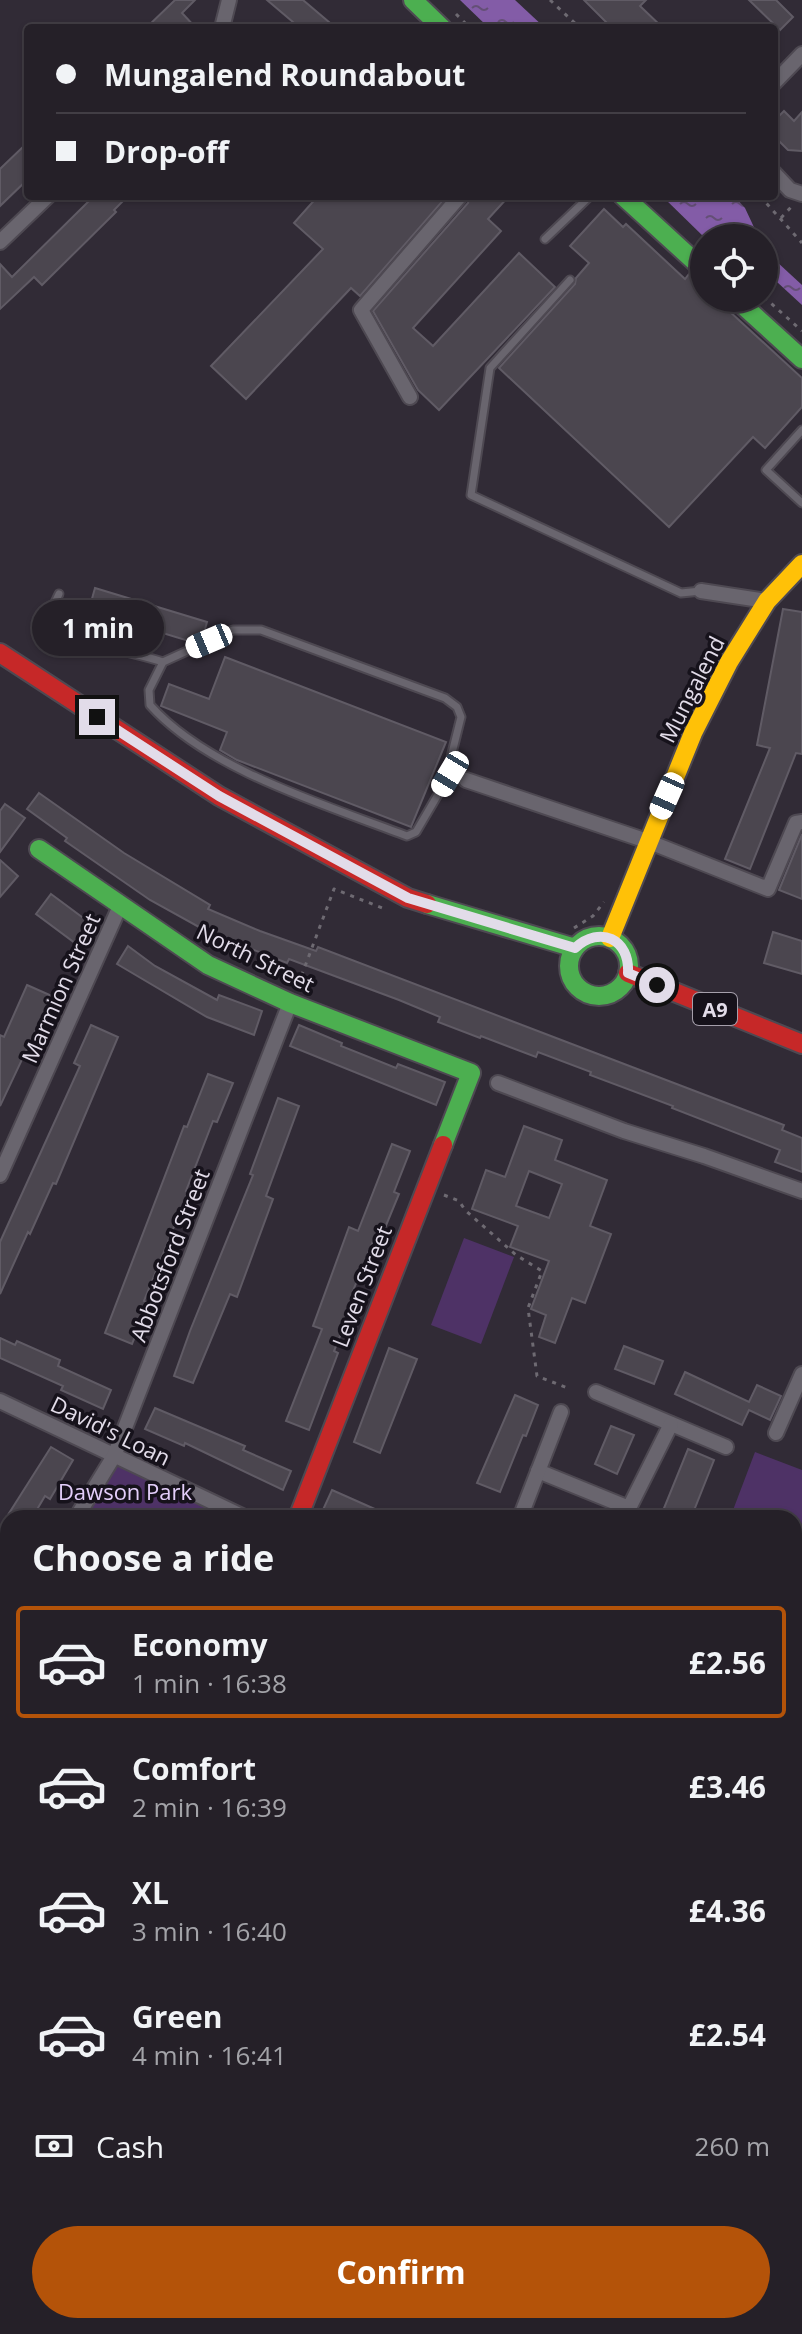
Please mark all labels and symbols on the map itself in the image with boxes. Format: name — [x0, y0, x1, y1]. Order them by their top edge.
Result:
callout: 1 min — [31, 601, 163, 657]
car — [182, 621, 236, 661]
street label: Mungalend — [651, 631, 731, 747]
route end — [79, 699, 115, 735]
car — [427, 747, 473, 801]
car — [646, 769, 688, 823]
street label: Marmion Street — [14, 908, 106, 1068]
street label: North Street — [192, 916, 320, 998]
route start — [639, 967, 675, 1003]
road number: A9 — [693, 993, 737, 1025]
street label: Abbotsford Street — [122, 1164, 216, 1346]
street label: Leven Street — [324, 1221, 398, 1351]
street label: David's Loan — [46, 1388, 176, 1472]
park label: Dawson Park — [58, 1476, 193, 1506]

